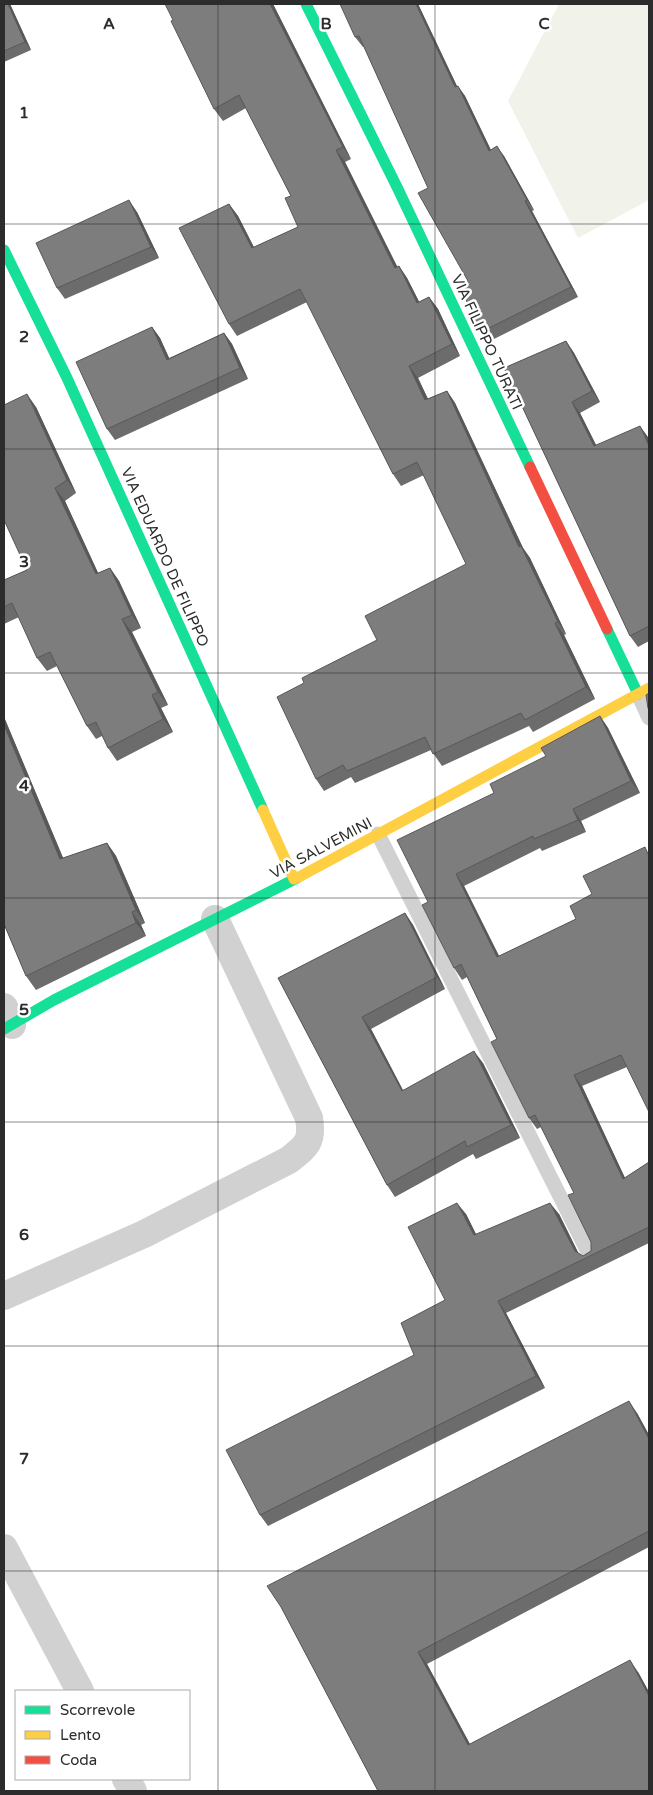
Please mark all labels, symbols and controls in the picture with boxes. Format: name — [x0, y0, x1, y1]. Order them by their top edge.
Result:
text: A — [103, 14, 115, 34]
text: B — [320, 14, 332, 34]
text: C — [538, 14, 550, 34]
text: 1 — [19, 103, 29, 123]
street label: VIA FILIPPO TURATI — [448, 271, 526, 413]
text: 2 — [19, 327, 29, 347]
street label: VIA EDUARDO DE FILIPPO — [117, 465, 213, 649]
text: 3 — [19, 552, 29, 572]
text: 4 — [19, 776, 29, 796]
street label: VIA SALVEMINI — [267, 813, 375, 883]
text: 5 — [19, 1000, 29, 1020]
text: 6 — [19, 1225, 29, 1245]
text: 7 — [19, 1449, 29, 1469]
legend — [15, 1690, 190, 1780]
text: Scorrevole — [60, 1701, 135, 1719]
text: Lento — [60, 1726, 101, 1744]
text: Coda — [60, 1751, 97, 1769]

